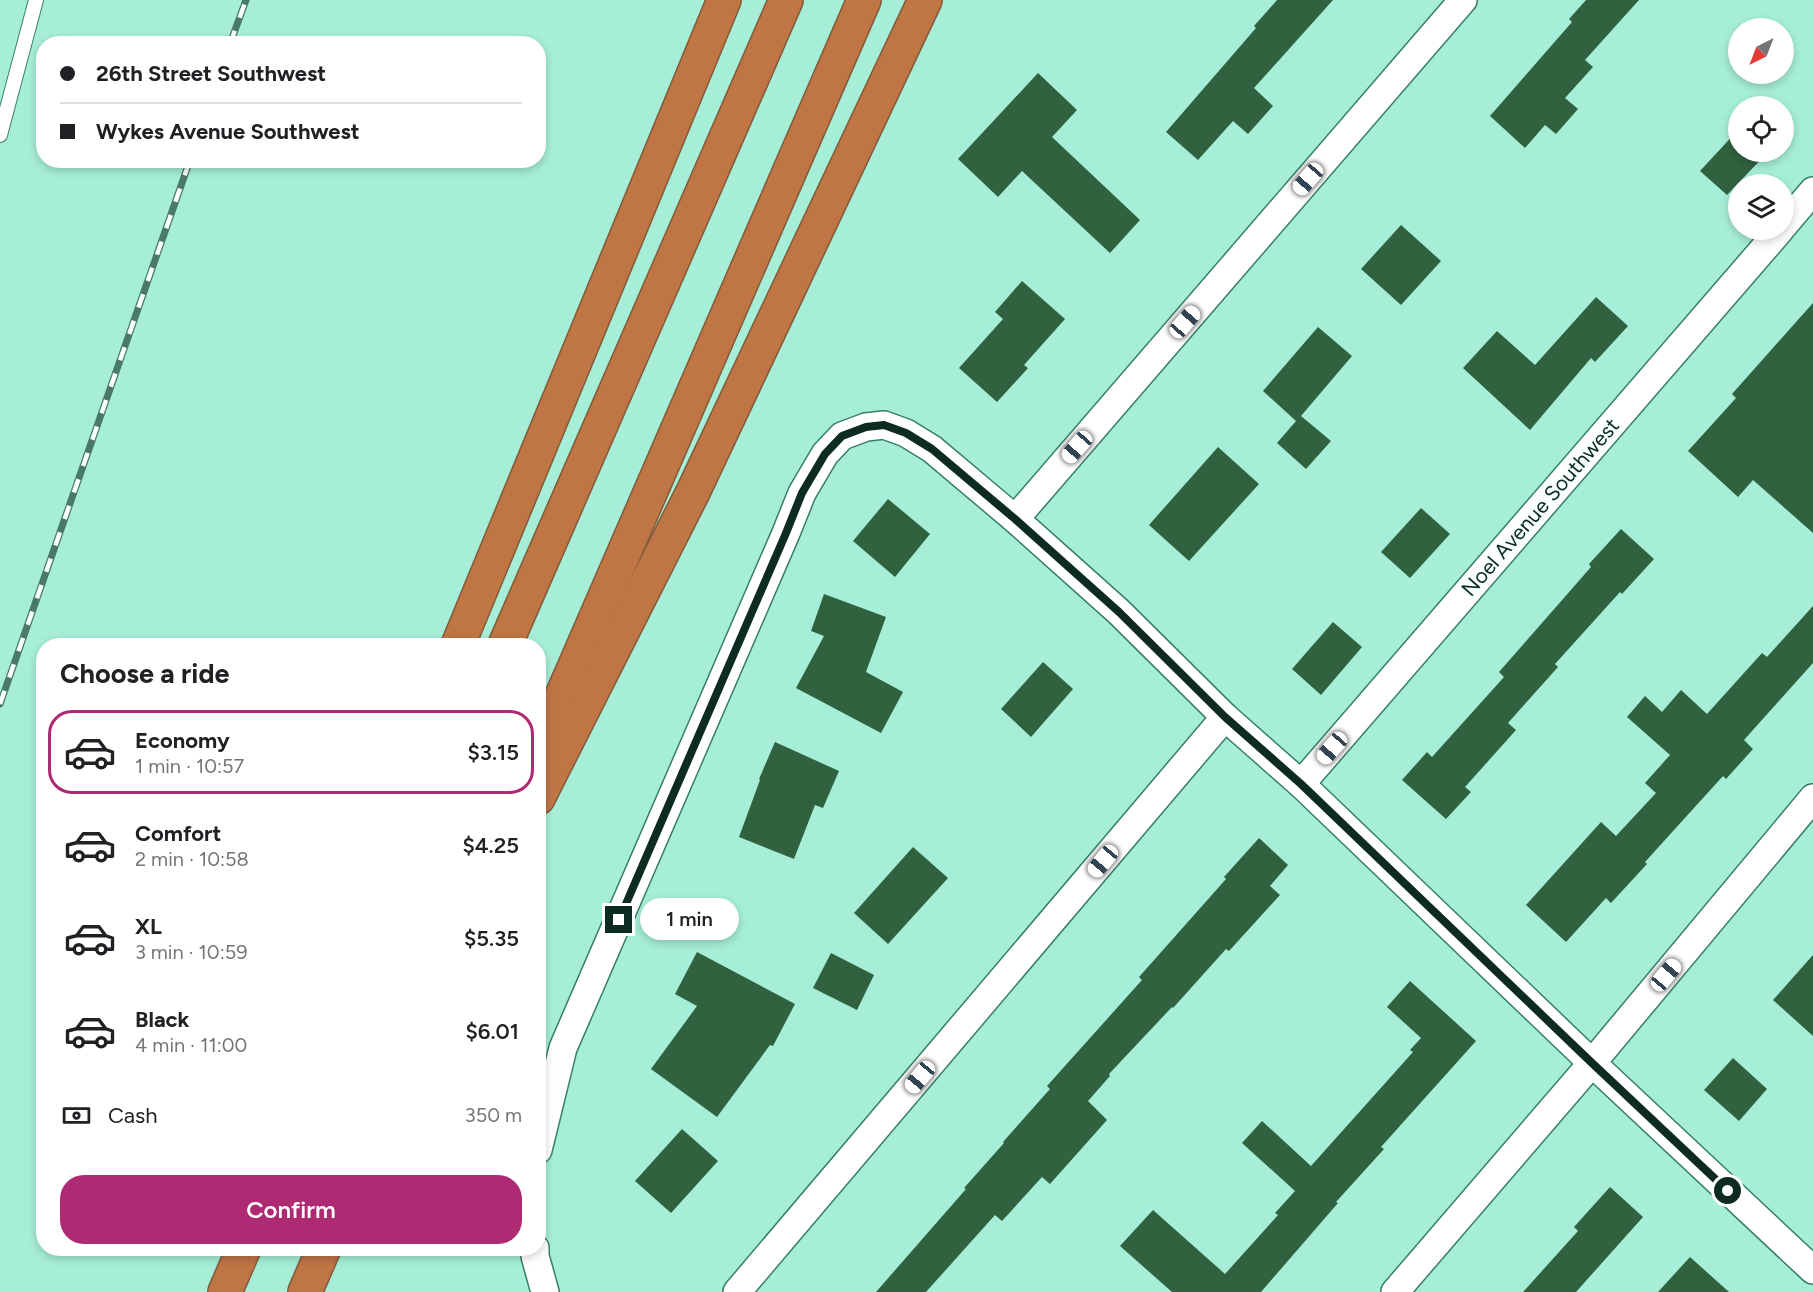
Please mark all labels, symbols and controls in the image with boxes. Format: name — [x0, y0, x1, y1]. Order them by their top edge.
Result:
north arrow — [1728, 18, 1794, 84]
map controls — [1728, 18, 1794, 240]
text: 26th Street Southwest — [96, 60, 326, 87]
button: locate — [1728, 96, 1794, 162]
text: Wykes Avenue Southwest — [96, 118, 360, 145]
car — [1289, 160, 1327, 198]
button: layers — [1728, 174, 1794, 240]
car — [1166, 303, 1204, 341]
street label: Noel Avenue Southwest — [1456, 413, 1624, 601]
car — [1058, 428, 1096, 466]
text: Choose a ride — [60, 657, 229, 690]
icon: car — [63, 725, 117, 779]
text: Economy — [135, 727, 230, 754]
car — [1313, 729, 1351, 767]
text: $3.15 — [468, 739, 519, 766]
text: 1 min · 10:57 — [135, 754, 244, 778]
icon: car — [63, 818, 117, 872]
text: Comfort — [135, 820, 221, 847]
text: $4.25 — [463, 832, 519, 859]
car — [1085, 841, 1121, 881]
text: 2 min · 10:58 — [135, 847, 249, 871]
callout: 1 min — [640, 899, 739, 941]
route end — [605, 906, 632, 933]
text: 1 min — [666, 907, 713, 931]
icon: car — [63, 911, 117, 965]
text: XL — [135, 913, 162, 940]
text: $5.35 — [464, 925, 519, 952]
text: 3 min · 10:59 — [135, 940, 248, 964]
car — [1648, 955, 1684, 995]
icon: car — [63, 1004, 117, 1058]
text: Black — [135, 1006, 189, 1033]
text: $6.01 — [466, 1018, 519, 1045]
text: 4 min · 11:00 — [135, 1033, 247, 1057]
car — [902, 1057, 938, 1097]
icon: cash — [60, 1099, 93, 1132]
text: Cash — [108, 1102, 158, 1129]
text: 350 m — [465, 1103, 522, 1127]
button: Confirm — [60, 1175, 522, 1244]
route start — [1714, 1177, 1741, 1204]

